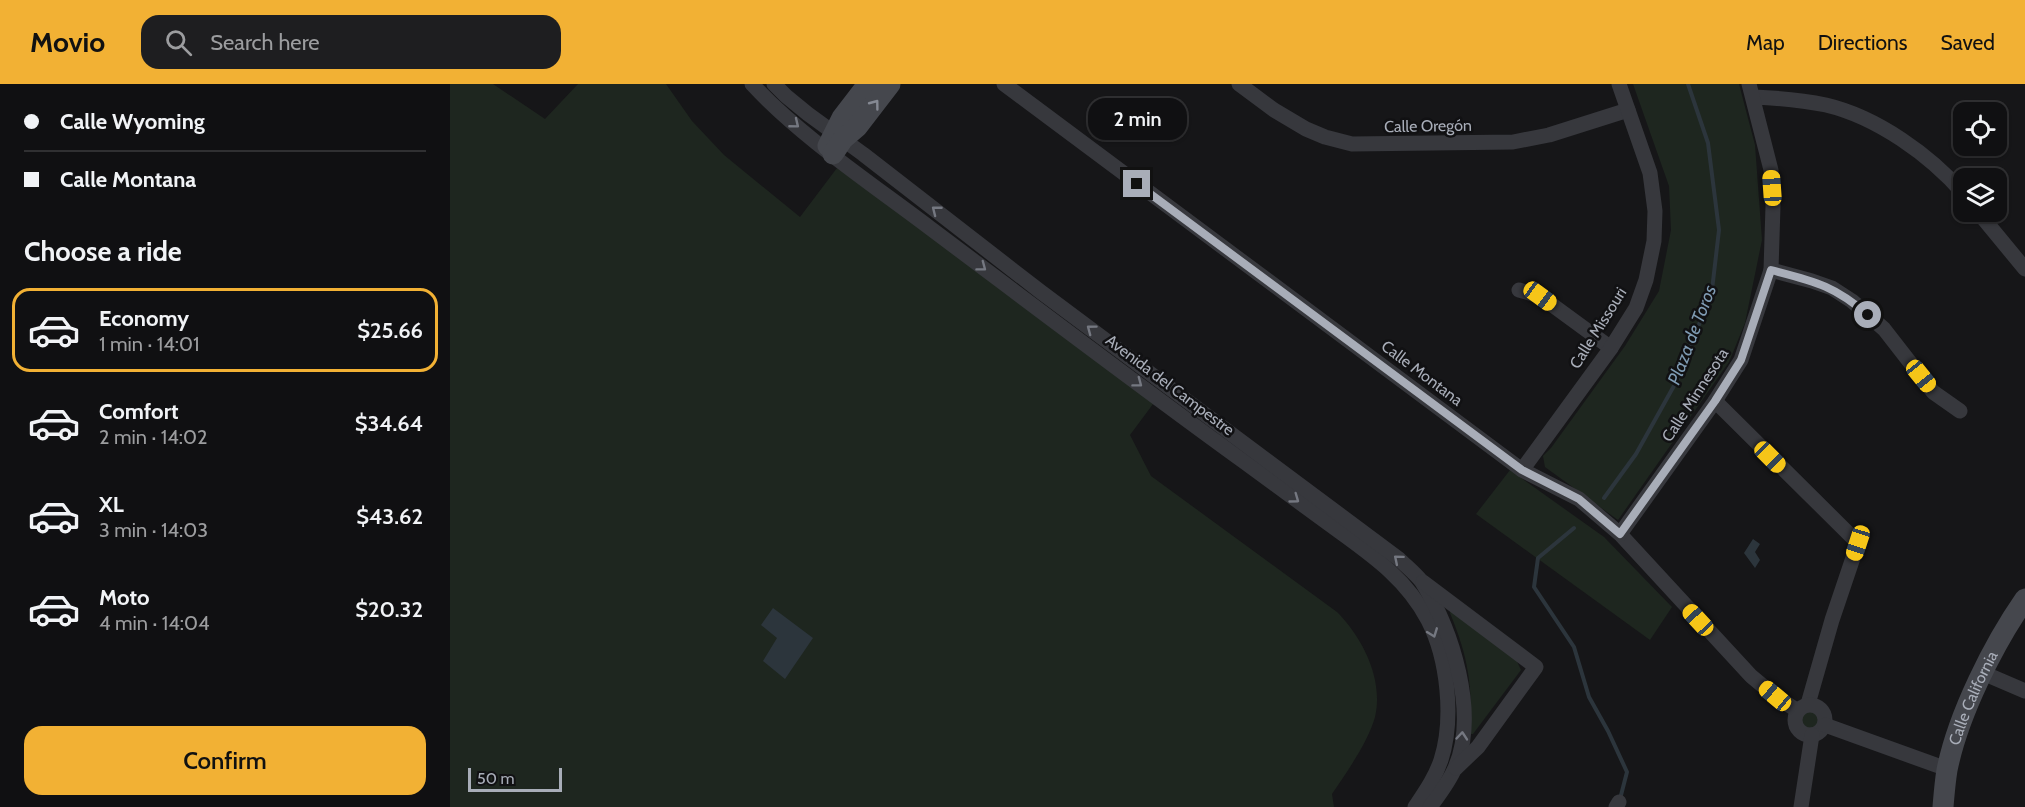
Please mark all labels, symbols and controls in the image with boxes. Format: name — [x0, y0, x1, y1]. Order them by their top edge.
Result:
search box — [141, 15, 561, 69]
text: Movio — [30, 25, 105, 59]
icon: search — [162, 26, 195, 59]
text: Search here — [210, 29, 320, 56]
text: Map — [1746, 30, 1785, 55]
text: Directions — [1818, 30, 1907, 55]
text: Saved — [1940, 30, 1995, 55]
callout: 2 min — [1088, 97, 1186, 139]
one-way arrow — [868, 99, 879, 110]
map controls — [1953, 102, 2007, 222]
button: locate — [1953, 102, 2007, 156]
text: 2 min — [1113, 107, 1162, 131]
text: Calle Wyoming — [60, 108, 205, 135]
one-way arrow — [788, 116, 799, 127]
street label: Calle Oregón — [1384, 116, 1472, 136]
text: Calle Montana — [60, 166, 196, 193]
button: layers — [1953, 168, 2007, 222]
car — [1762, 169, 1782, 207]
route end — [1123, 170, 1150, 197]
one-way arrow — [932, 207, 943, 218]
text: Choose a ride — [24, 235, 182, 268]
one-way arrow — [975, 260, 986, 271]
car — [1520, 278, 1560, 314]
water label: Plaza de Toros — [1663, 282, 1721, 388]
street label: Calle Missouri — [1566, 284, 1630, 372]
route start — [1854, 301, 1881, 328]
icon: car — [27, 303, 81, 357]
text: Economy — [99, 305, 189, 332]
text: $25.66 — [357, 317, 423, 344]
one-way arrow — [1086, 325, 1097, 336]
street label: Avenida del Campestre — [1102, 331, 1238, 439]
text: 1 min · 14:01 — [99, 332, 199, 356]
street label: Calle Montana — [1378, 336, 1467, 410]
street label: Calle Minnesota — [1658, 344, 1732, 445]
car — [1903, 356, 1939, 396]
one-way arrow — [1131, 376, 1142, 387]
icon: car — [27, 396, 81, 450]
text: Comfort — [99, 398, 178, 425]
text: $34.64 — [355, 410, 423, 437]
text: 2 min · 14:02 — [99, 425, 207, 449]
car — [1751, 438, 1789, 476]
icon: car — [27, 489, 81, 543]
text: XL — [99, 491, 124, 518]
one-way arrow — [1289, 492, 1300, 503]
text: $43.62 — [356, 503, 423, 530]
text: 3 min · 14:03 — [99, 518, 208, 542]
car — [1844, 523, 1872, 563]
one-way arrow — [1394, 555, 1405, 566]
icon: car — [27, 582, 81, 636]
text: Moto — [99, 584, 150, 611]
text: $20.32 — [355, 596, 423, 623]
car — [1679, 601, 1717, 639]
text: 4 min · 14:04 — [99, 611, 210, 635]
one-way arrow — [1425, 627, 1438, 637]
street label: Calle California — [1944, 647, 2001, 747]
car — [1755, 678, 1795, 714]
button: Confirm — [24, 726, 426, 795]
one-way arrow — [1455, 731, 1468, 740]
scale bar — [468, 765, 562, 792]
text: 50 m — [477, 769, 514, 788]

